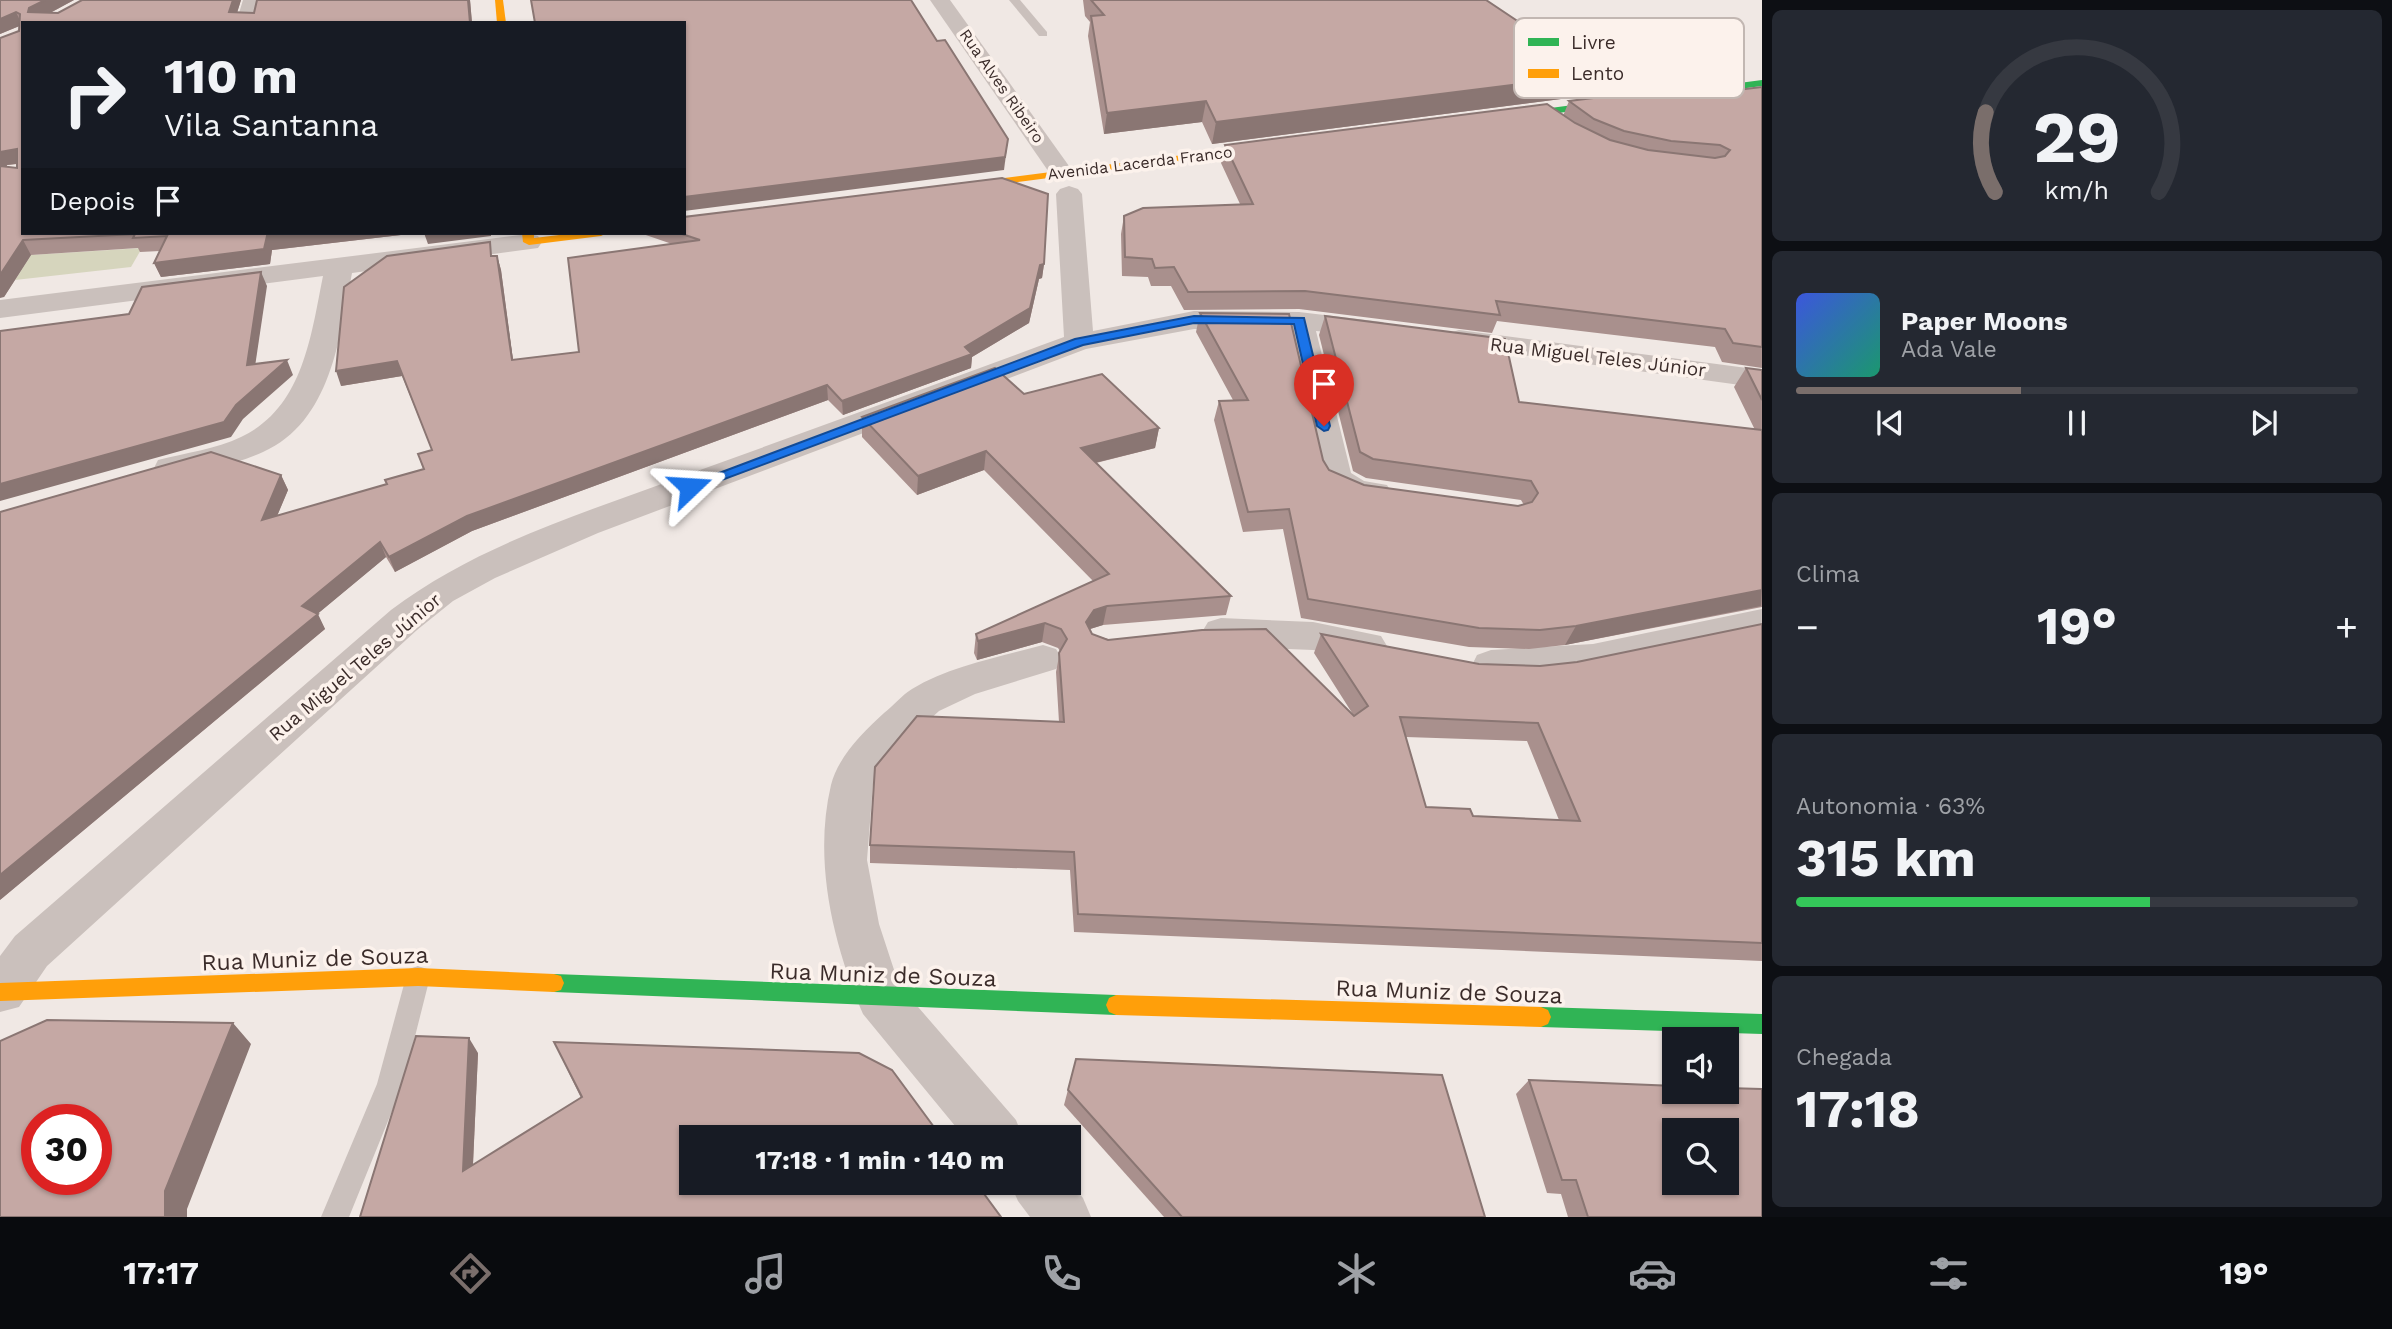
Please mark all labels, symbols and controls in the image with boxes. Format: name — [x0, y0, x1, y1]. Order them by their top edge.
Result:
legend — [1514, 18, 1744, 98]
street label: Rua Alves Ribeiro — [956, 25, 1048, 147]
text: Livre — [1571, 31, 1616, 54]
text: 110 m — [164, 47, 298, 105]
icon: right — [49, 49, 140, 140]
text: Lento — [1571, 62, 1624, 85]
text: 29 — [2033, 94, 2121, 180]
text: Vila Santanna — [164, 106, 378, 144]
street label: Avenida Lacerda Franco — [1046, 142, 1234, 184]
text: km/h — [2045, 176, 2109, 205]
icon: arrive — [149, 182, 187, 220]
text: Depois — [49, 186, 135, 216]
text: Paper Moons — [1901, 306, 2068, 336]
street label: Rua Miguel Teles Júnior — [1489, 332, 1708, 382]
text: Ada Vale — [1901, 336, 1997, 363]
pin — [1294, 354, 1354, 426]
icon: arrive — [1305, 365, 1343, 403]
icon: previous — [1871, 404, 1909, 442]
icon: pause — [2058, 404, 2096, 442]
icon: next — [2245, 404, 2283, 442]
position arrow — [653, 450, 727, 524]
text: Clima — [1796, 561, 1860, 588]
street label: Rua Miguel Teles Júnior — [264, 588, 446, 746]
text: 19° — [2037, 596, 2117, 657]
text: − — [1796, 605, 1819, 649]
text: + — [2335, 605, 2358, 649]
text: Autonomia · 63% — [1796, 793, 1985, 820]
text: 315 km — [1796, 828, 1976, 889]
street label: Rua Muniz de Souza — [201, 942, 429, 976]
street label: Rua Muniz de Souza — [769, 958, 997, 992]
street label: Rua Muniz de Souza — [1335, 975, 1563, 1009]
map controls — [1662, 1027, 1739, 1195]
button: sound — [1662, 1027, 1739, 1104]
text: Chegada — [1796, 1044, 1892, 1071]
text: 17:18 — [1796, 1079, 1920, 1140]
speed limit sign: 30 — [21, 1104, 112, 1195]
button: search — [1662, 1118, 1739, 1195]
text: 17:18 · 1 min · 140 m — [756, 1145, 1004, 1175]
icon: directions — [446, 1249, 495, 1298]
icon: music — [741, 1249, 790, 1298]
icon: phone — [1037, 1249, 1086, 1298]
icon: climate — [1332, 1249, 1381, 1298]
icon: car — [1628, 1249, 1677, 1298]
icon: filters — [1924, 1249, 1973, 1298]
text: 17:17 — [123, 1254, 199, 1292]
text: 19° — [2219, 1254, 2269, 1292]

